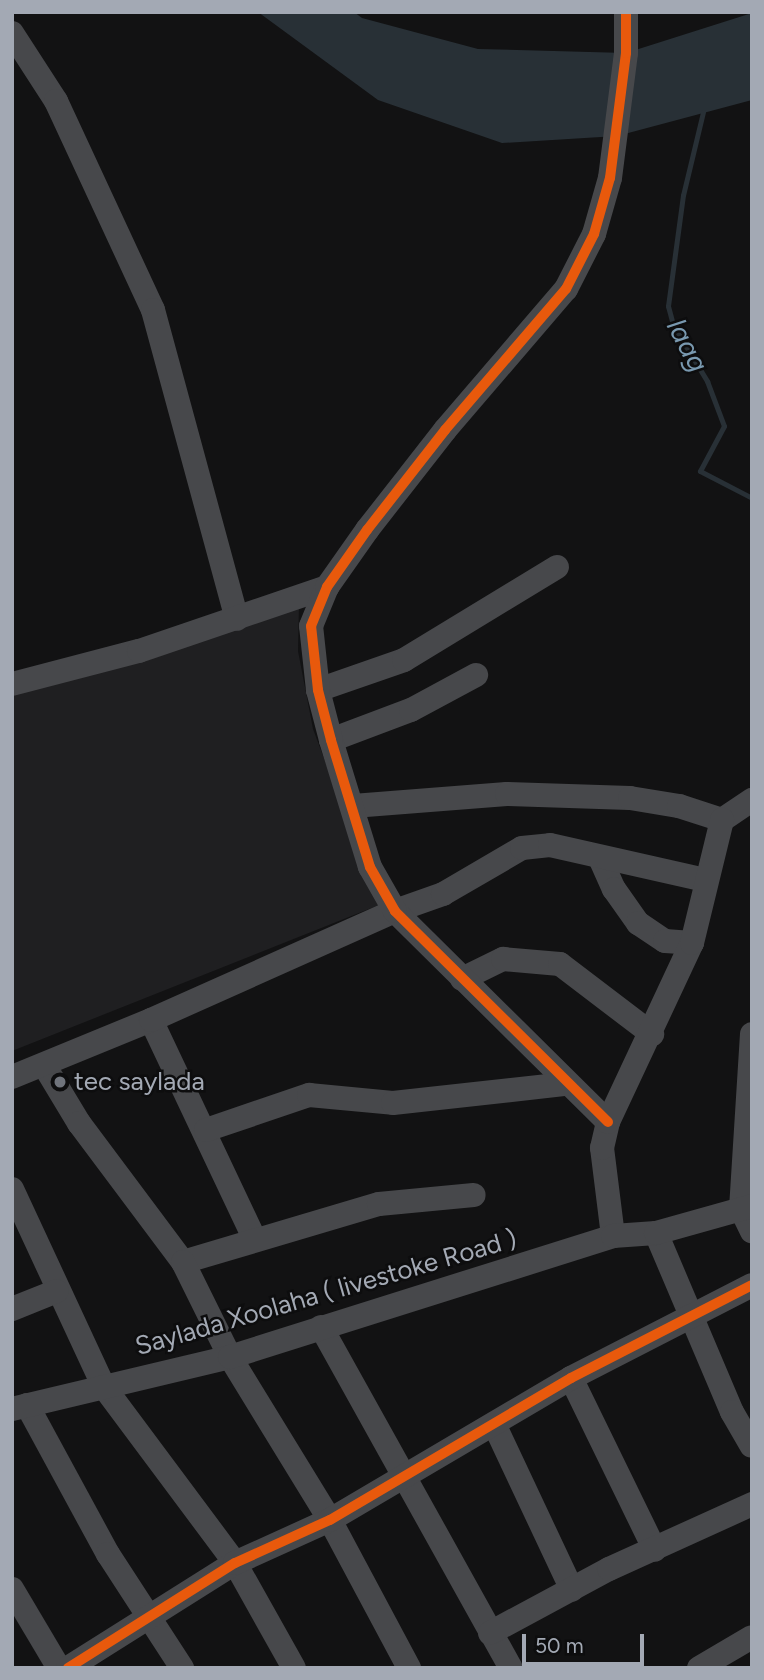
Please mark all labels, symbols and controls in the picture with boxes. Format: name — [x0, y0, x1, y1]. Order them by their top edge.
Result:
water label: laag — [660, 313, 716, 377]
place label: tec saylada — [74, 1066, 205, 1098]
marker: tec saylada — [52, 1074, 68, 1090]
street label: Saylada Xoolaha ( livestoke Road ) — [132, 1224, 520, 1362]
scale bar — [526, 1620, 648, 1664]
text: 50 m — [535, 1633, 584, 1658]

